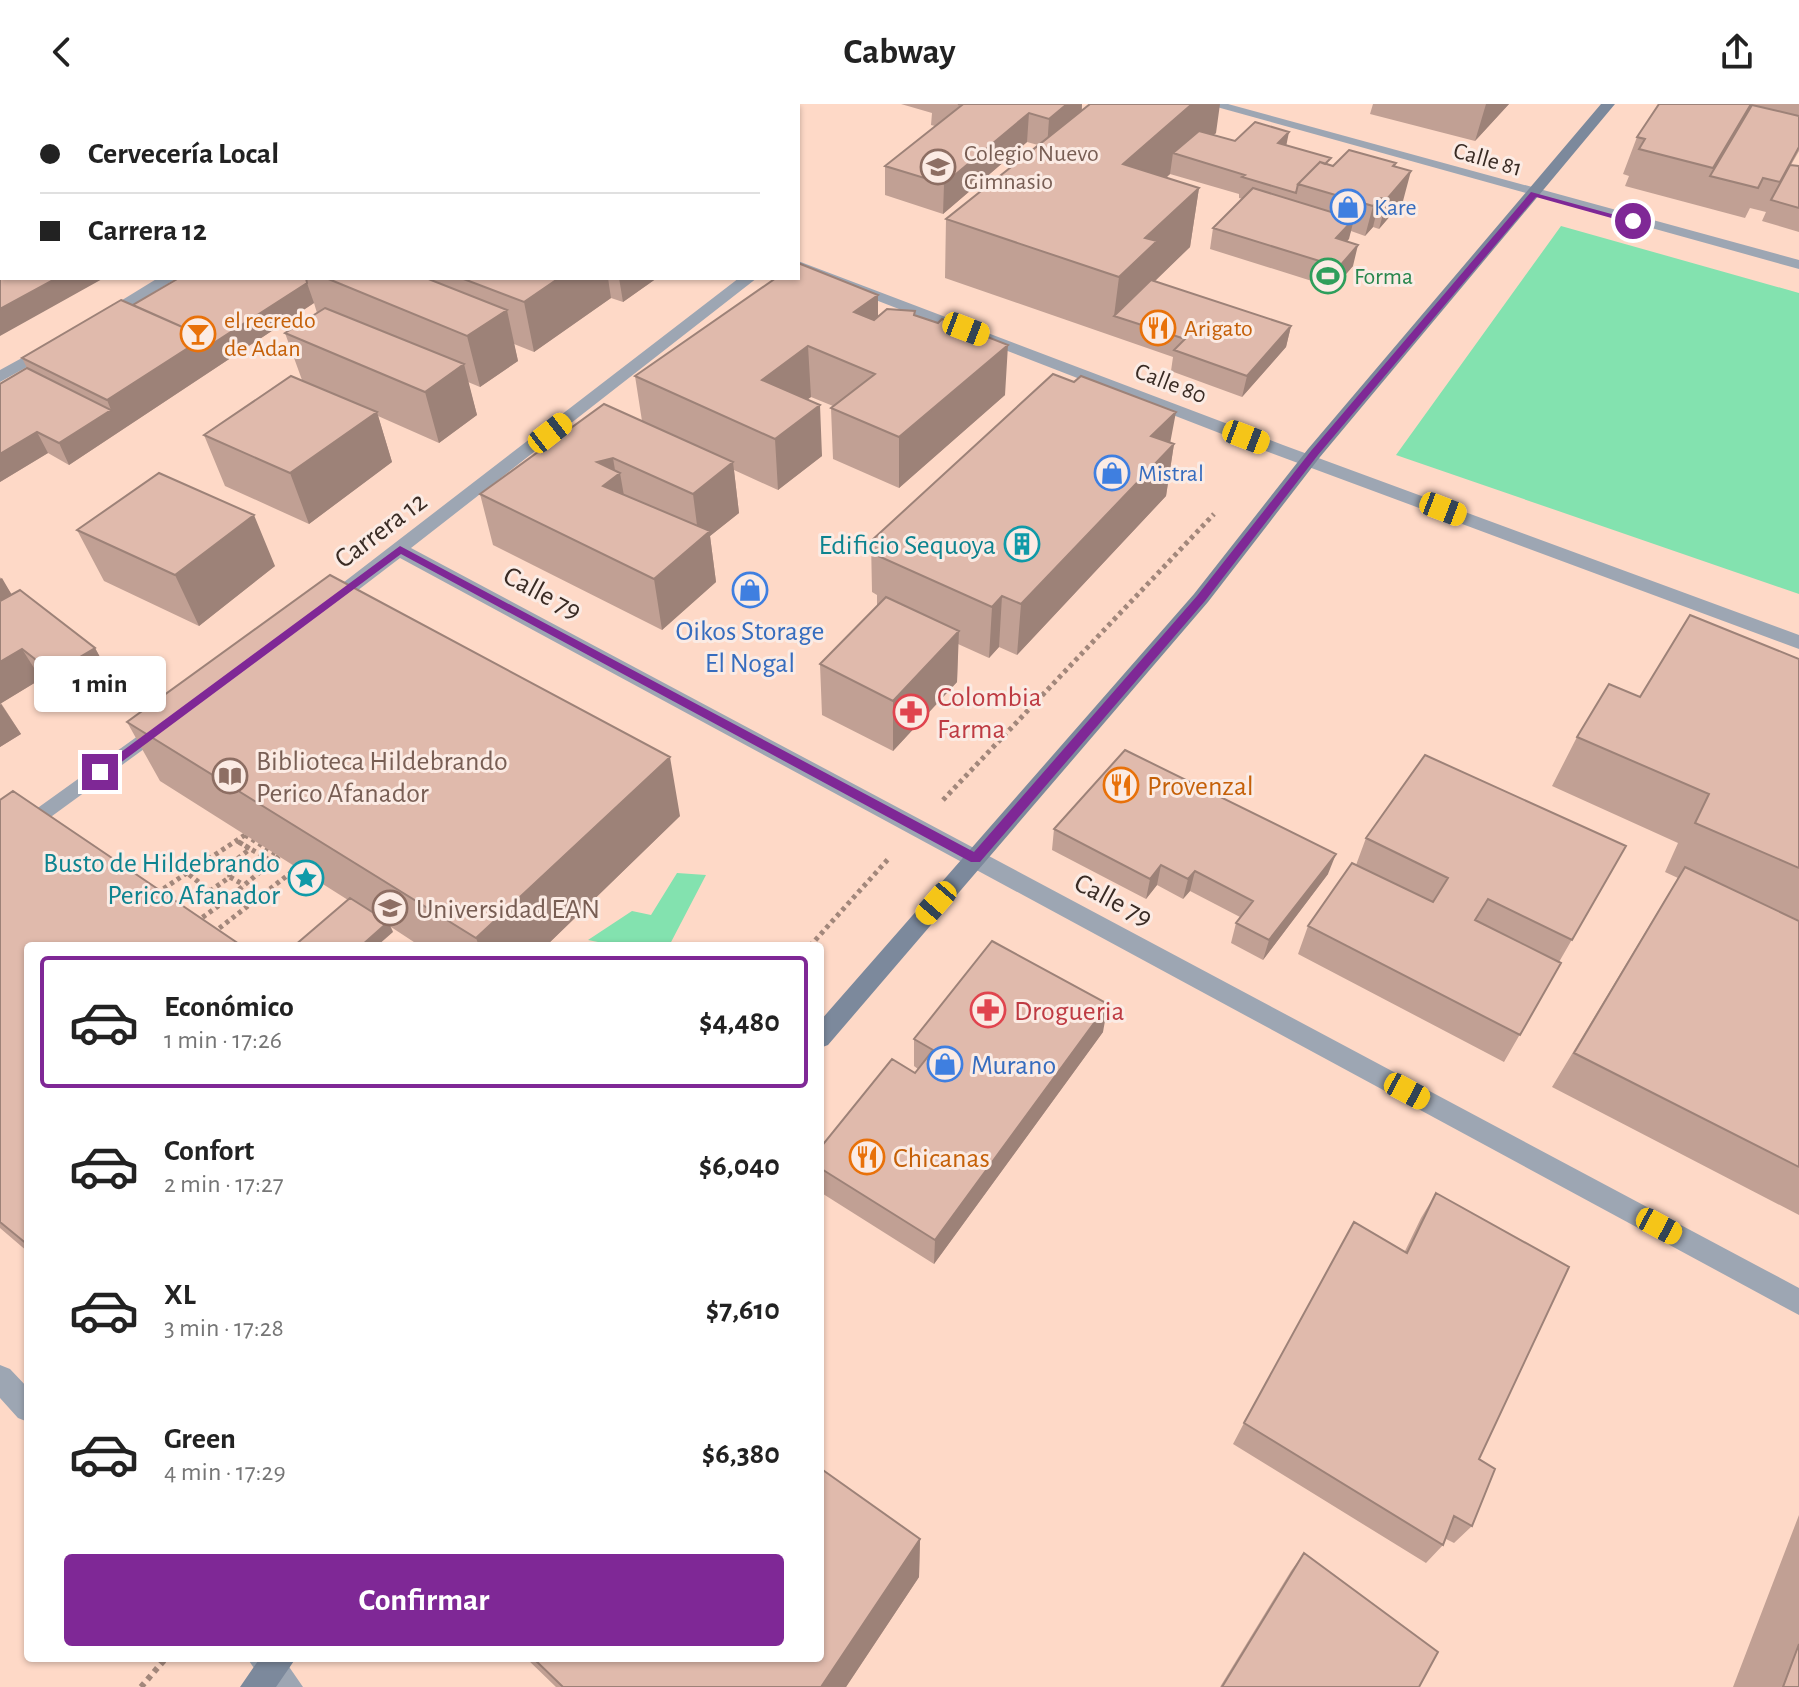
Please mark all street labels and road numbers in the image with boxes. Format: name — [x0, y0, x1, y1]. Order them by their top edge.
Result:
street label: Calle 81 — [1451, 139, 1525, 181]
street label: Calle 80 — [1132, 359, 1210, 408]
street label: Carrera 12 — [330, 487, 432, 574]
street label: Calle 79 — [499, 562, 586, 626]
street label: Calle 79 — [1070, 869, 1157, 933]

